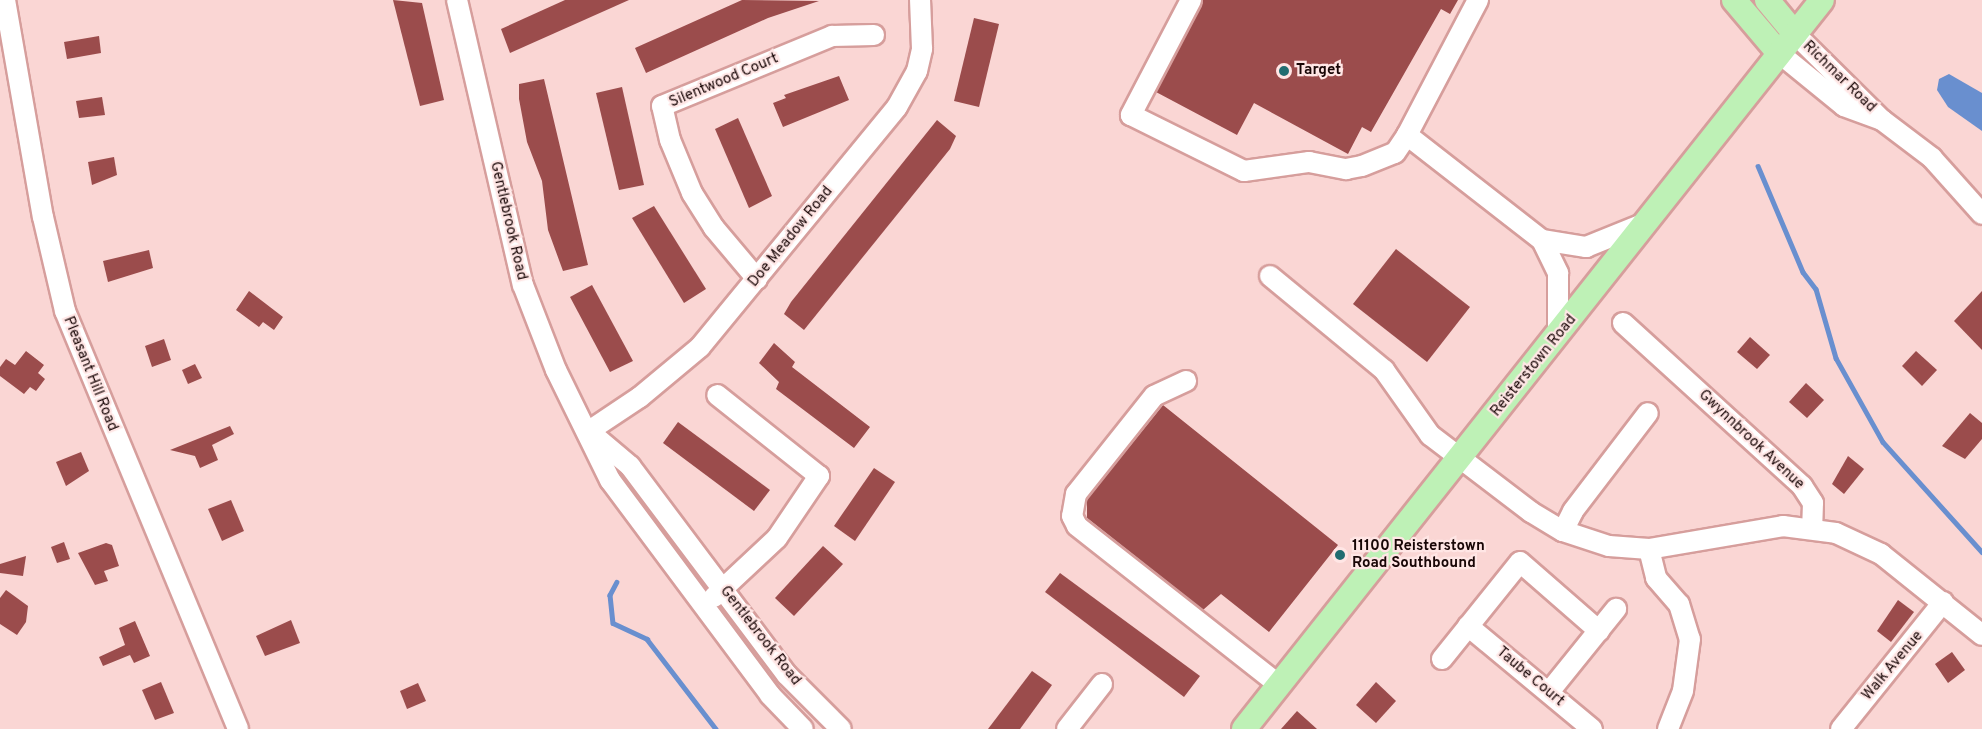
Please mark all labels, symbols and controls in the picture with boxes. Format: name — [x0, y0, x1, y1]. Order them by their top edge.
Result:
street label: Richmar Road — [1799, 38, 1879, 116]
street label: Silentwood Court — [667, 50, 781, 112]
place label: Target — [1296, 62, 1341, 80]
marker: Target — [1277, 64, 1291, 78]
street label: Gentlebrook Road — [486, 160, 530, 282]
street label: Doe Meadow Road — [745, 183, 837, 291]
street label: Reisterstown Road — [1487, 311, 1581, 421]
street label: Pleasant Hill Road — [59, 314, 121, 434]
street label: Gwynnbrook Avenue — [1694, 386, 1808, 494]
place label: 11100 Reisterstown Road Southbound — [1352, 537, 1485, 572]
marker: 11100 Reisterstown Road Southbound — [1333, 548, 1347, 562]
street label: Gentlebrook Road — [716, 583, 804, 689]
street label: Walk Avenue — [1859, 627, 1927, 705]
street label: Taube Court — [1493, 643, 1567, 711]

